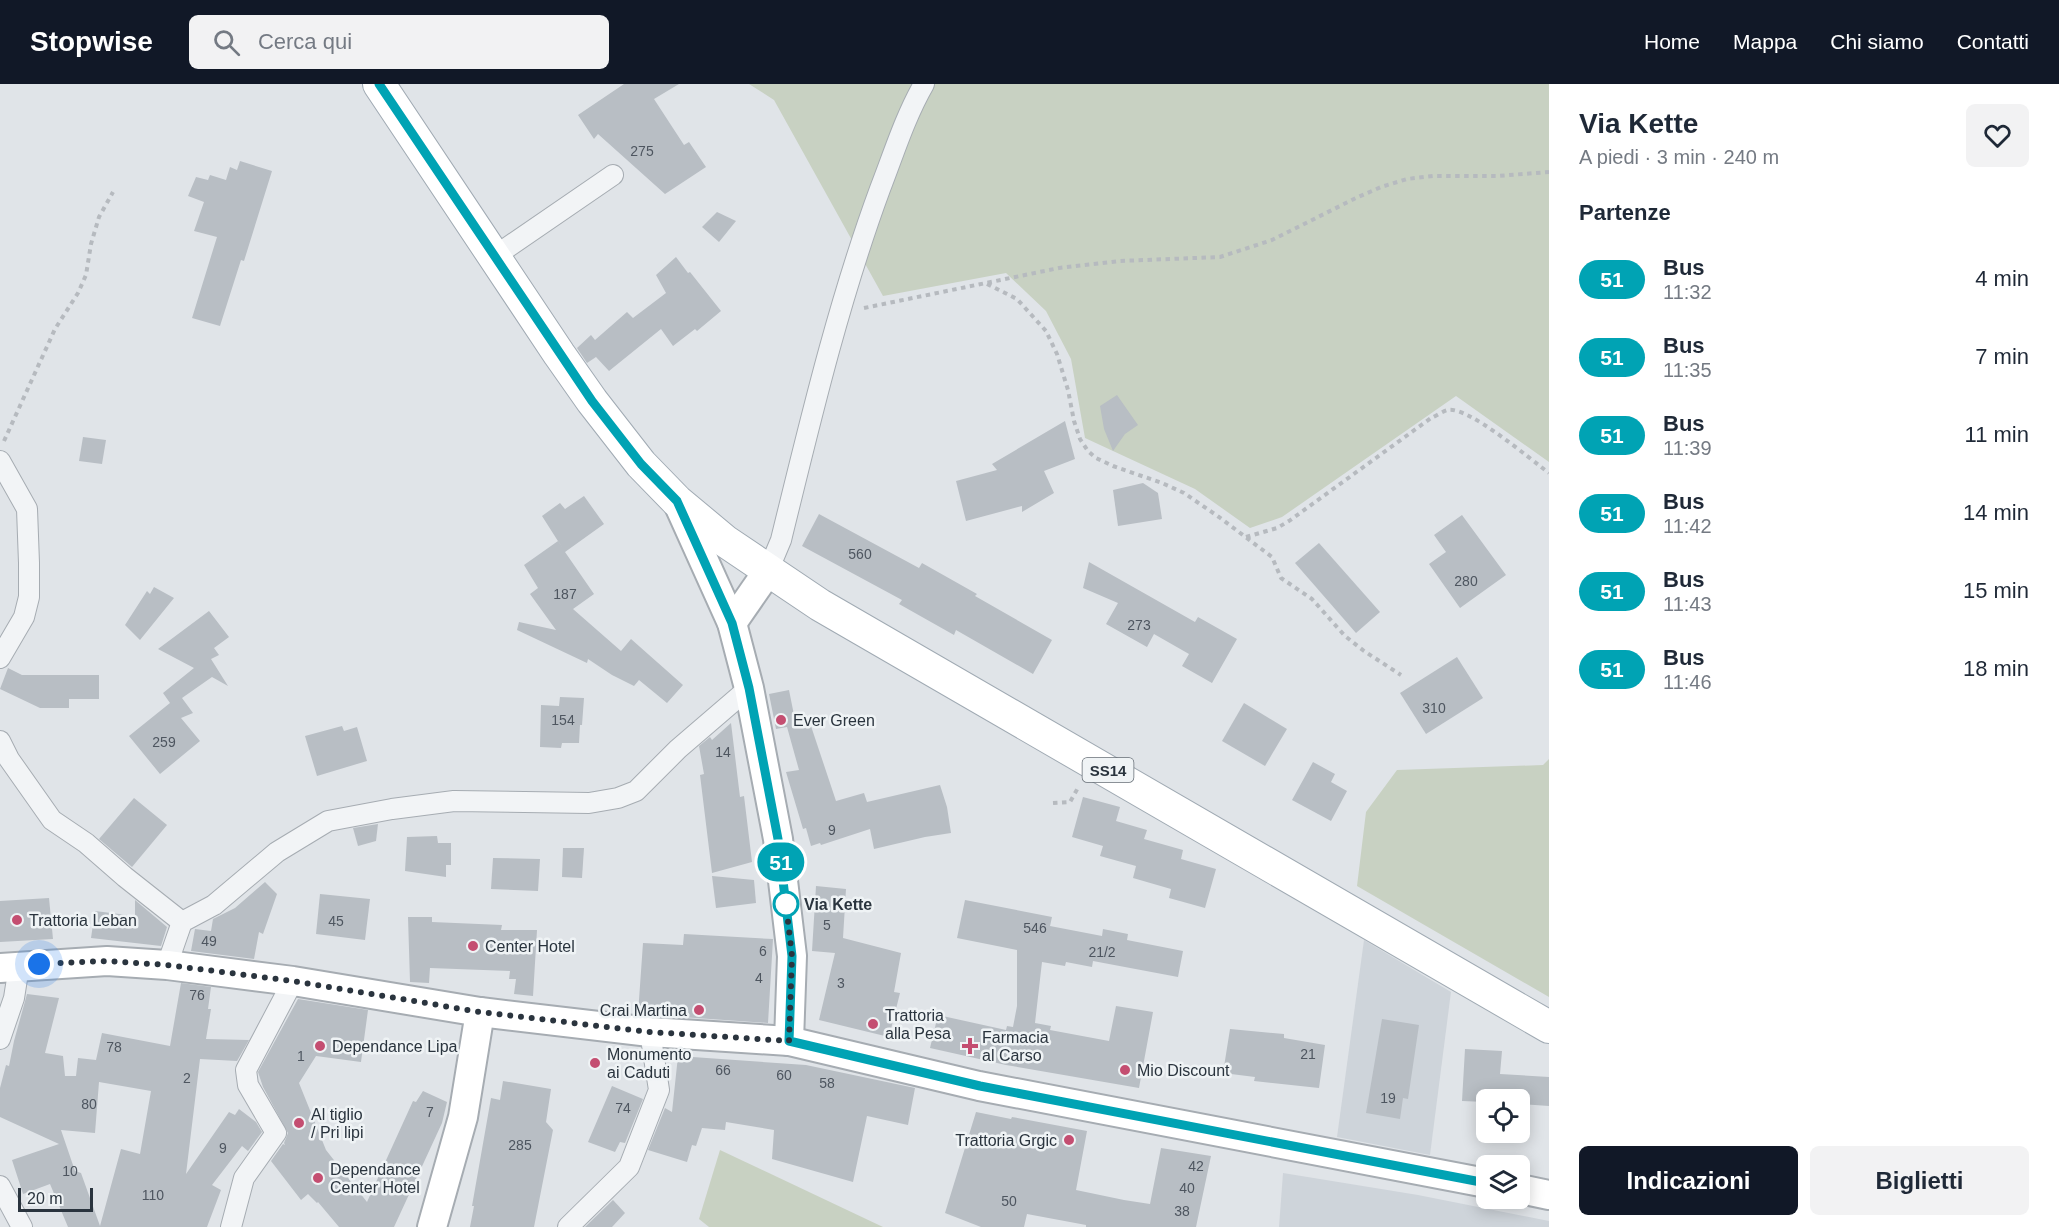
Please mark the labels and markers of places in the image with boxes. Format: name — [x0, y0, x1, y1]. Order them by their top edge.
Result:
place label: Ever Green — [793, 712, 875, 729]
marker: Ever Green — [774, 713, 788, 727]
marker: Via Kette — [773, 891, 799, 917]
place label: Via Kette — [804, 896, 872, 913]
place label: Trattoria Leban — [29, 912, 137, 929]
marker: Trattoria Leban — [10, 913, 24, 927]
place label: Center Hotel — [485, 938, 575, 955]
marker: Center Hotel — [466, 939, 480, 953]
place label: Crai Martina — [600, 1002, 687, 1019]
marker: Crai Martina — [692, 1003, 706, 1017]
place label: Trattoria alla Pesa — [885, 1007, 951, 1042]
marker: Trattoria alla Pesa — [866, 1017, 880, 1031]
place label: Farmacia al Carso — [982, 1029, 1049, 1064]
place label: Dependance Lipa — [332, 1038, 458, 1055]
marker: Dependance Lipa — [313, 1039, 327, 1053]
marker: Farmacia al Carso — [963, 1039, 977, 1053]
place label: Monumento ai Caduti — [607, 1046, 692, 1081]
marker: Monumento ai Caduti — [588, 1056, 602, 1070]
place label: Mio Discount — [1137, 1062, 1230, 1079]
marker: Mio Discount — [1118, 1063, 1132, 1077]
place label: Al tiglio / Pri lipi — [311, 1106, 363, 1141]
marker: Al tiglio / Pri lipi — [292, 1116, 306, 1130]
place label: Trattoria Grgic — [955, 1132, 1057, 1149]
marker: Trattoria Grgic — [1062, 1133, 1076, 1147]
place label: Dependance Center Hotel — [330, 1161, 421, 1196]
marker: Dependance Center Hotel — [311, 1171, 325, 1185]

